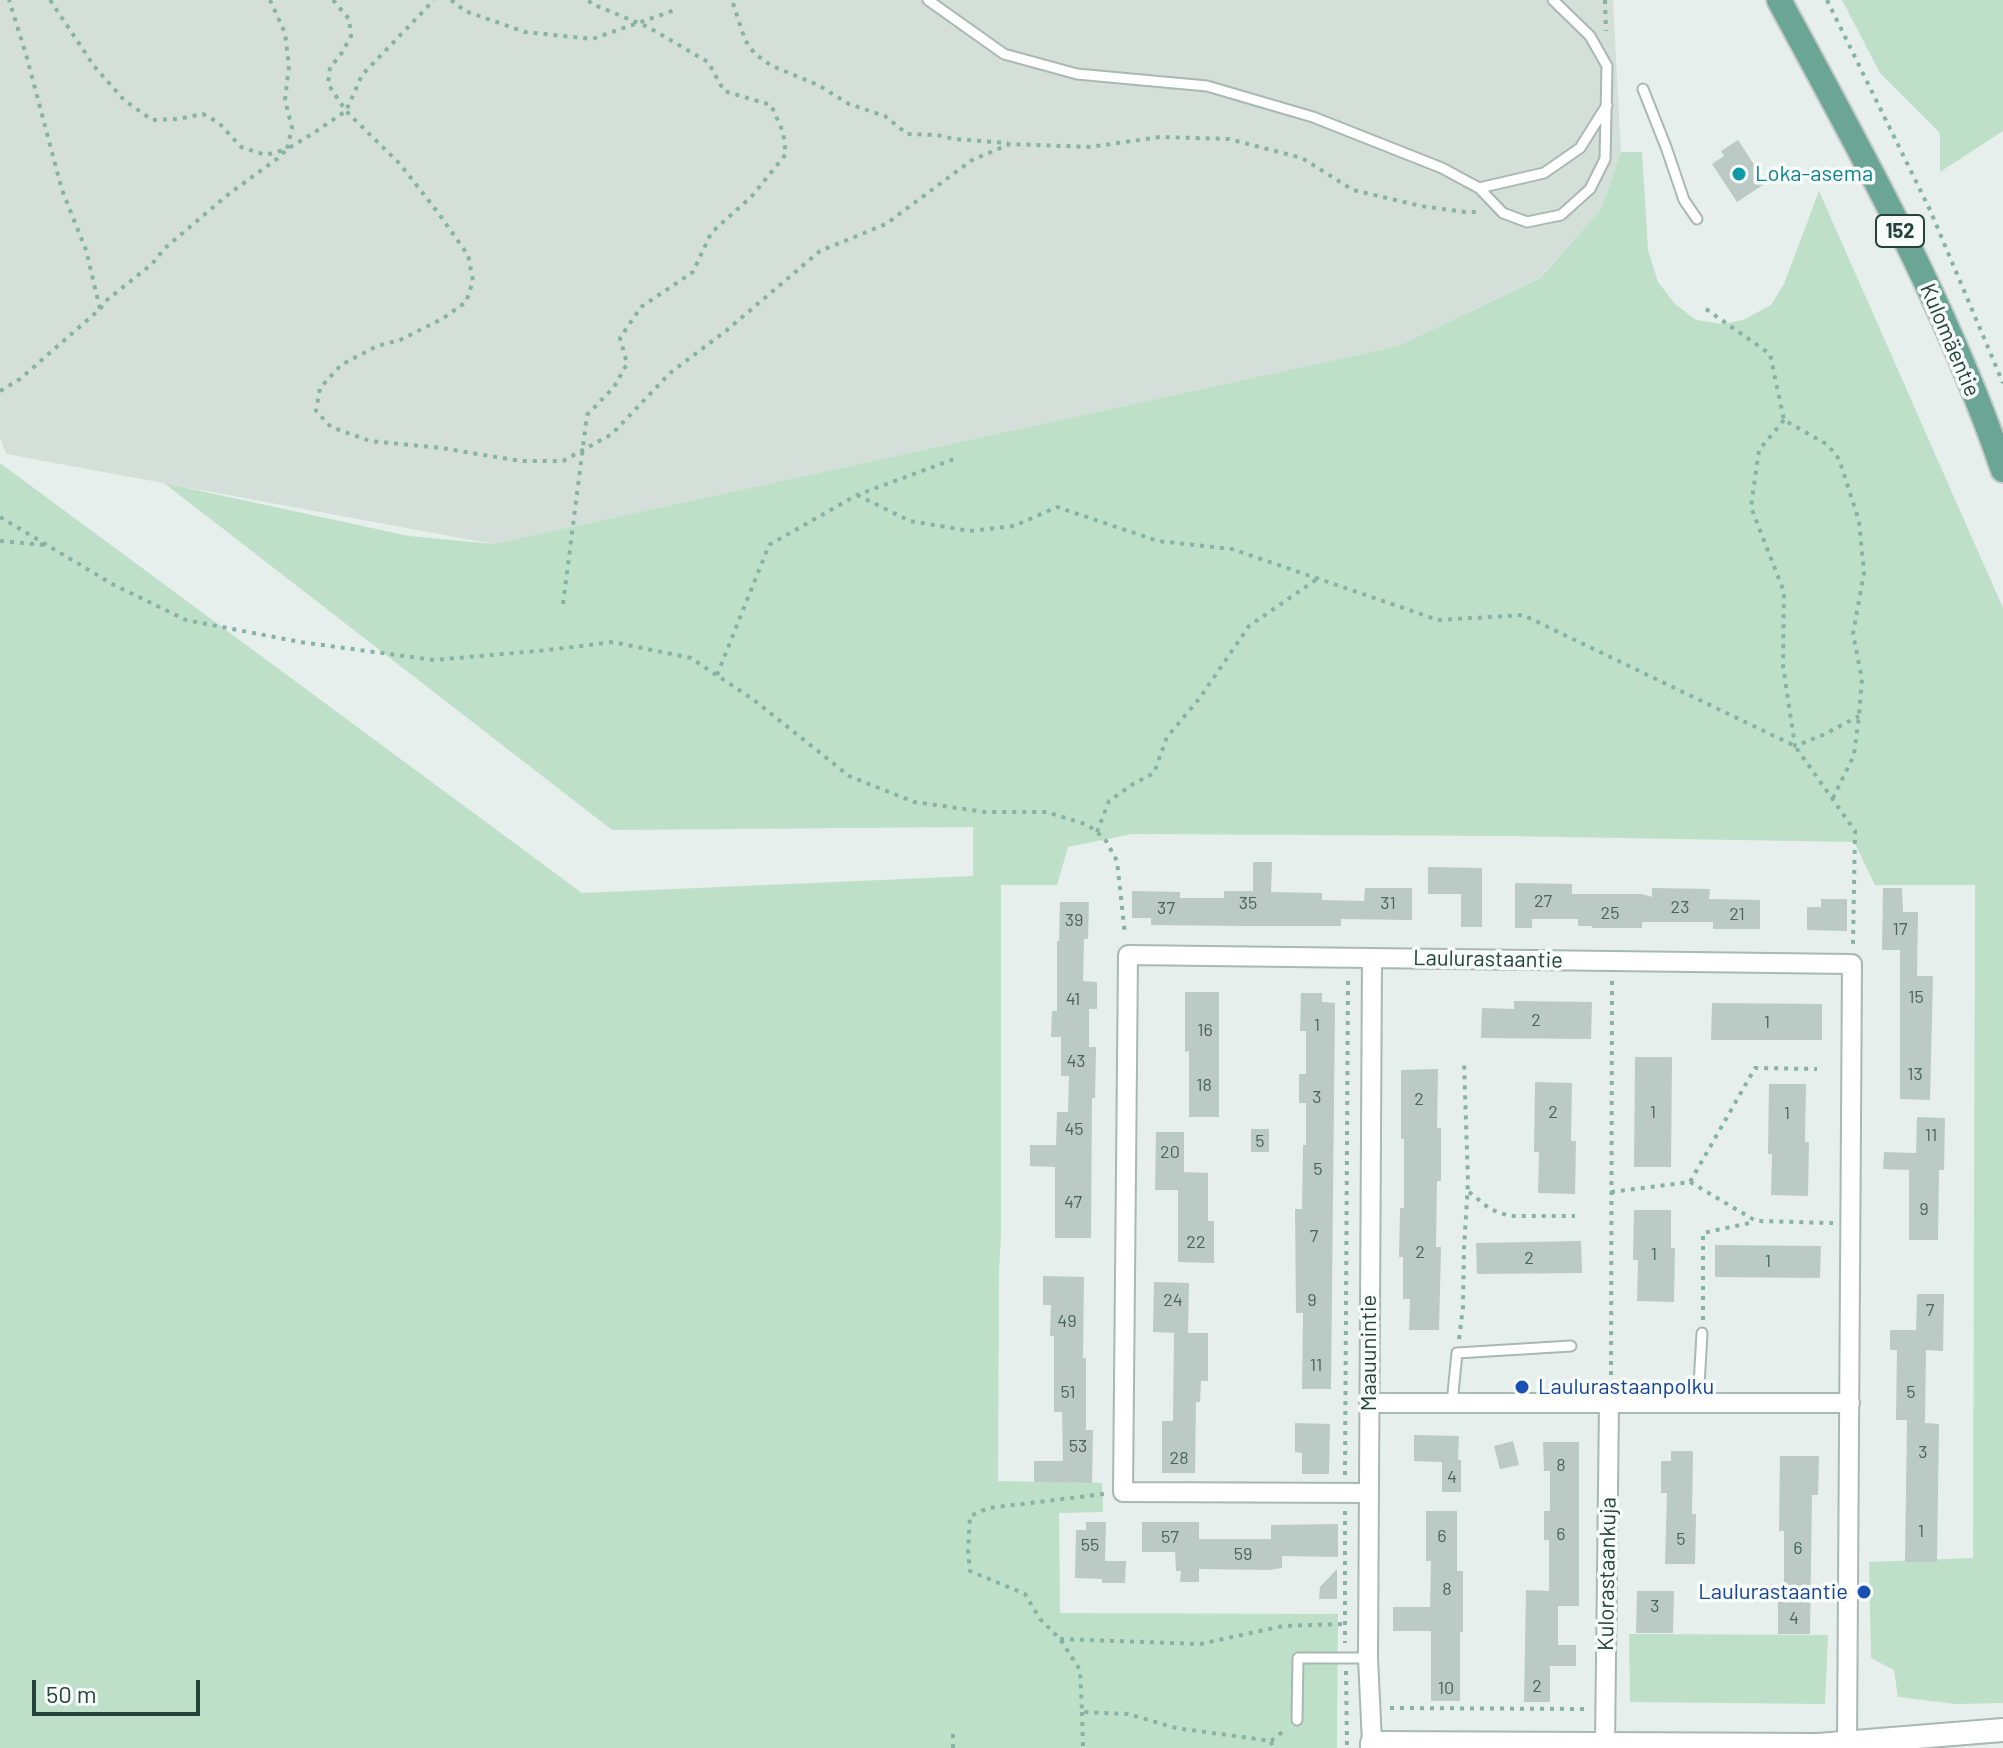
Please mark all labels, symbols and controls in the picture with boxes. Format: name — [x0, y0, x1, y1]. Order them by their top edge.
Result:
place label: Loka-asema — [1755, 161, 1873, 187]
marker: Loka-asema — [1730, 165, 1748, 183]
road number: 152 — [1876, 215, 1924, 247]
street label: Kulomäentie — [1914, 279, 1986, 401]
house number: 27 — [1534, 890, 1552, 912]
house number: 35 — [1239, 892, 1257, 914]
house number: 31 — [1380, 892, 1396, 914]
house number: 23 — [1671, 896, 1689, 918]
house number: 37 — [1157, 897, 1175, 919]
house number: 25 — [1601, 902, 1619, 924]
house number: 21 — [1729, 903, 1745, 925]
house number: 39 — [1065, 909, 1083, 931]
house number: 17 — [1893, 918, 1907, 940]
street label: Laulurastaantie — [1413, 944, 1563, 974]
house number: 15 — [1908, 986, 1924, 1008]
house number: 41 — [1066, 988, 1080, 1010]
house number: 2 — [1531, 1009, 1541, 1031]
house number: 1 — [1764, 1011, 1770, 1033]
house number: 1 — [1314, 1014, 1320, 1036]
house number: 16 — [1197, 1019, 1213, 1041]
house number: 43 — [1066, 1050, 1086, 1072]
house number: 13 — [1907, 1063, 1923, 1085]
house number: 18 — [1196, 1074, 1212, 1096]
house number: 3 — [1312, 1086, 1322, 1108]
house number: 2 — [1414, 1088, 1424, 1110]
house number: 2 — [1548, 1101, 1558, 1123]
house number: 1 — [1650, 1101, 1656, 1123]
house number: 1 — [1784, 1102, 1790, 1124]
house number: 45 — [1064, 1118, 1084, 1140]
house number: 11 — [1925, 1124, 1937, 1146]
house number: 5 — [1255, 1130, 1265, 1152]
house number: 20 — [1160, 1141, 1180, 1163]
house number: 5 — [1313, 1158, 1323, 1180]
house number: 47 — [1064, 1191, 1082, 1213]
house number: 9 — [1919, 1198, 1929, 1220]
house number: 7 — [1310, 1225, 1318, 1247]
house number: 22 — [1186, 1231, 1206, 1253]
house number: 2 — [1415, 1241, 1425, 1263]
house number: 1 — [1651, 1243, 1657, 1265]
house number: 2 — [1524, 1247, 1534, 1269]
house number: 1 — [1765, 1250, 1771, 1272]
house number: 24 — [1163, 1289, 1183, 1311]
house number: 9 — [1307, 1289, 1317, 1311]
street label: Maauunintie — [1356, 1295, 1382, 1411]
house number: 7 — [1926, 1299, 1934, 1321]
house number: 49 — [1057, 1310, 1077, 1332]
house number: 11 — [1310, 1354, 1322, 1376]
place label: Laulurastaanpolku — [1538, 1374, 1714, 1400]
marker: Laulurastaanpolku — [1513, 1378, 1531, 1396]
house number: 51 — [1060, 1381, 1076, 1403]
house number: 5 — [1906, 1381, 1916, 1403]
house number: 53 — [1069, 1435, 1087, 1457]
house number: 3 — [1918, 1441, 1928, 1463]
house number: 28 — [1169, 1447, 1189, 1469]
house number: 8 — [1556, 1454, 1566, 1476]
house number: 4 — [1447, 1466, 1457, 1488]
street label: Kulorastaankuja — [1592, 1497, 1622, 1651]
house number: 1 — [1918, 1520, 1924, 1542]
house number: 6 — [1556, 1523, 1566, 1545]
house number: 6 — [1437, 1525, 1447, 1547]
house number: 57 — [1161, 1526, 1179, 1548]
house number: 5 — [1676, 1528, 1686, 1550]
house number: 55 — [1081, 1534, 1099, 1556]
house number: 6 — [1793, 1537, 1803, 1559]
house number: 59 — [1234, 1543, 1252, 1565]
house number: 8 — [1442, 1578, 1452, 1600]
place label: Laulurastaantie — [1698, 1579, 1848, 1605]
marker: Laulurastaantie — [1855, 1583, 1873, 1601]
house number: 3 — [1650, 1595, 1660, 1617]
house number: 4 — [1789, 1607, 1799, 1629]
scale bar — [36, 1664, 204, 1714]
house number: 2 — [1532, 1675, 1542, 1697]
house number: 10 — [1438, 1677, 1454, 1699]
text: 50 m — [46, 1679, 97, 1708]

